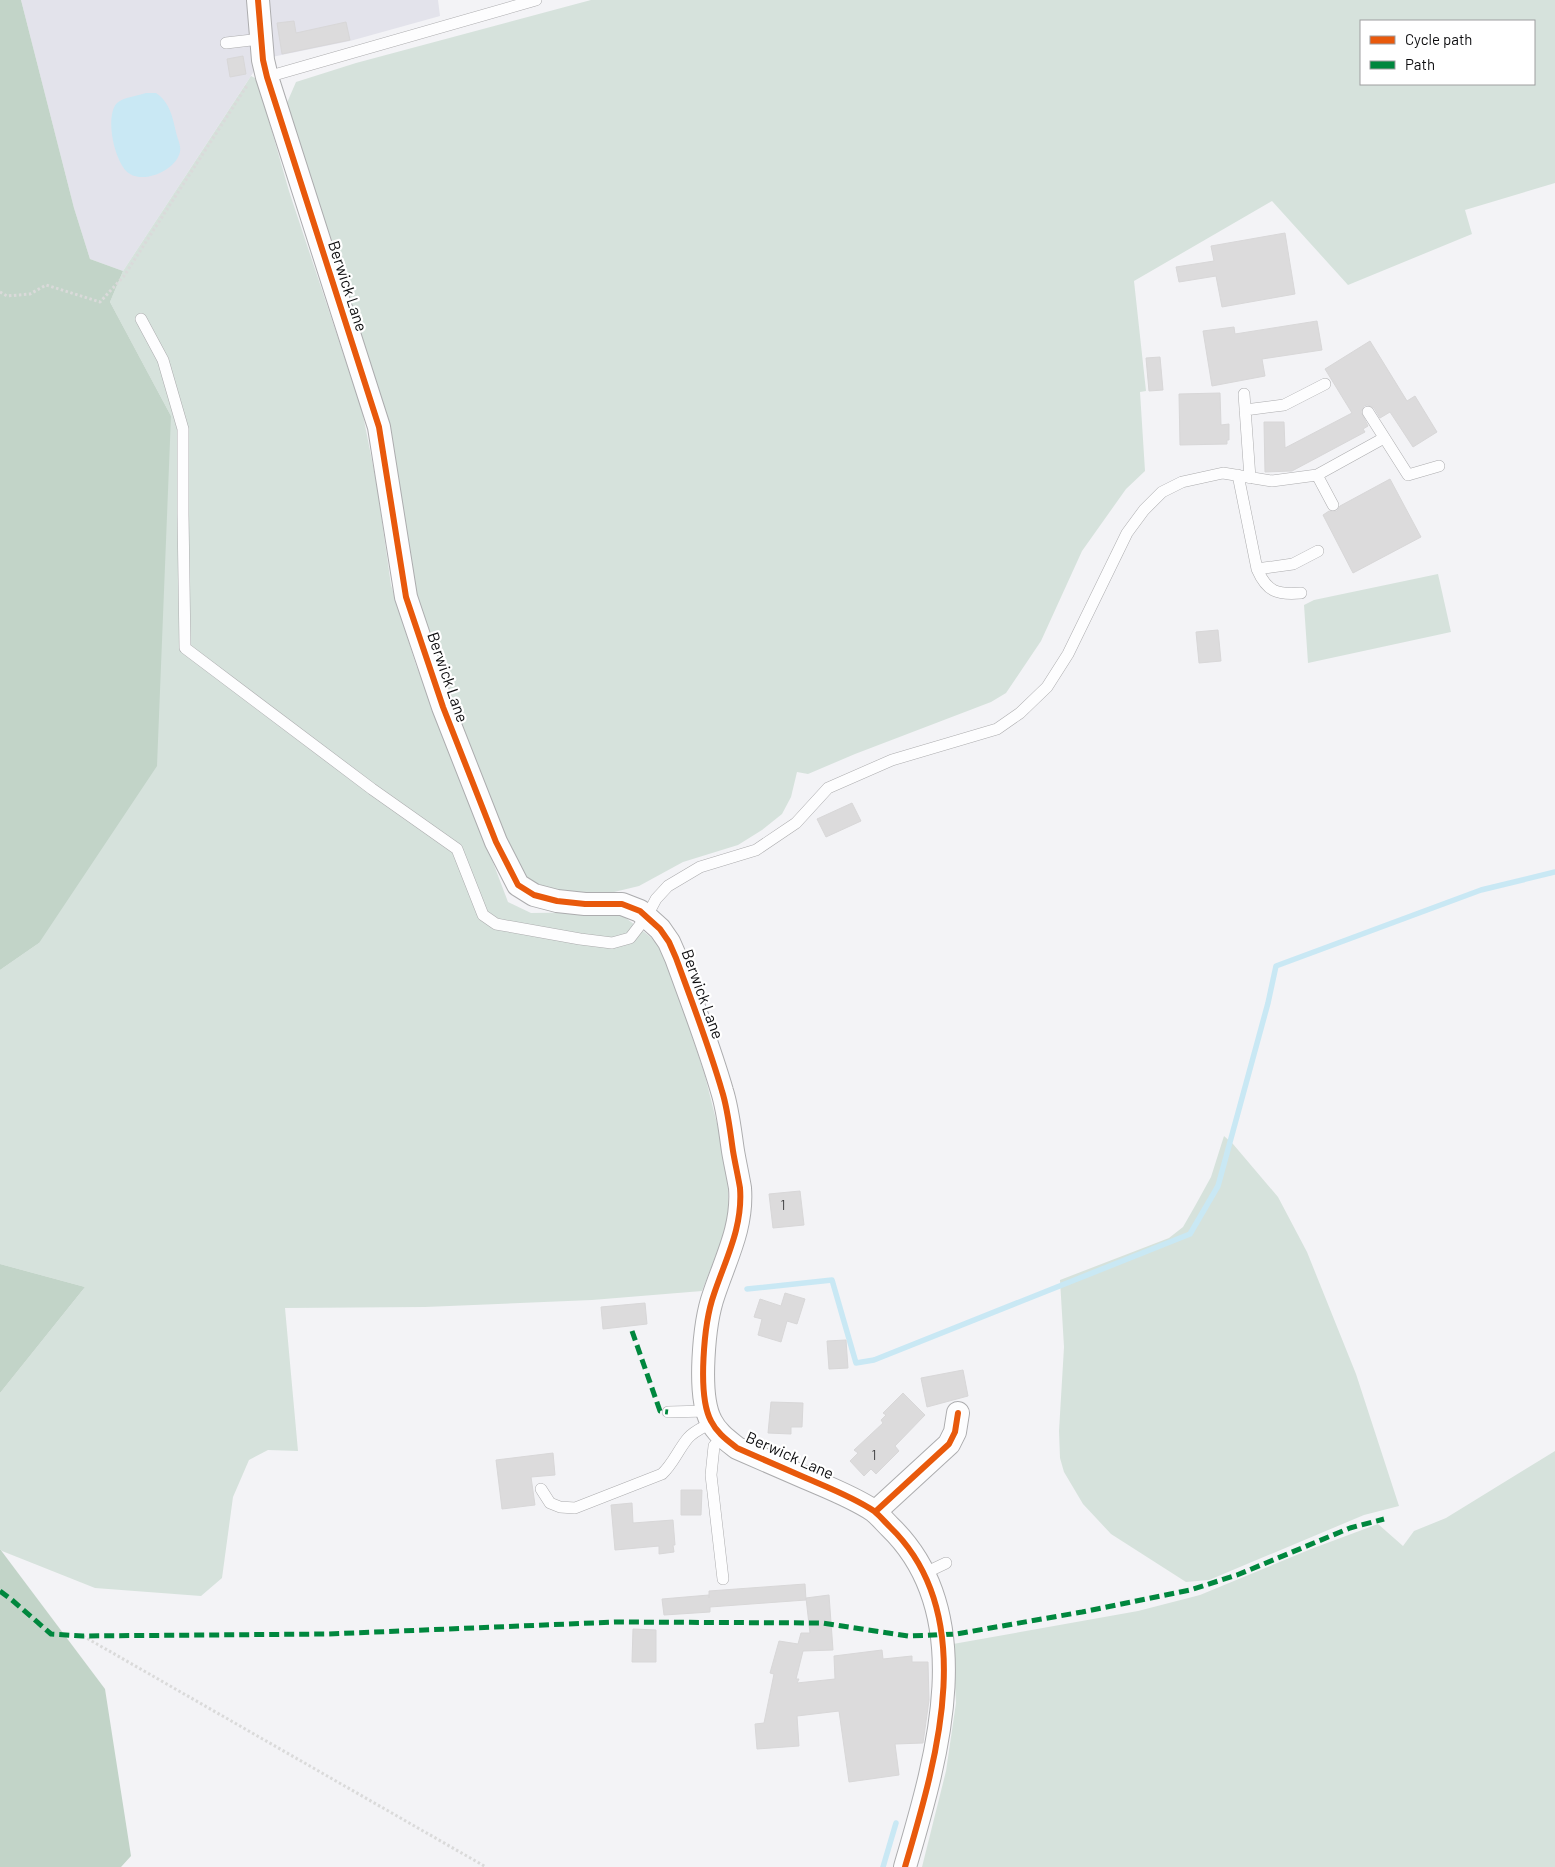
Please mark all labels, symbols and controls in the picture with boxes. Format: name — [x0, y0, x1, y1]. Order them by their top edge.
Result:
legend — [1360, 20, 1535, 85]
text: Cycle path — [1405, 30, 1472, 48]
text: Path — [1405, 55, 1435, 73]
street label: Berwick Lane — [325, 238, 372, 334]
street label: Berwick Lane — [424, 629, 473, 725]
street label: Berwick Lane — [678, 946, 729, 1041]
house number: 1 — [781, 1196, 785, 1213]
street label: Berwick Lane — [743, 1427, 837, 1482]
house number: 1 — [872, 1446, 876, 1463]

